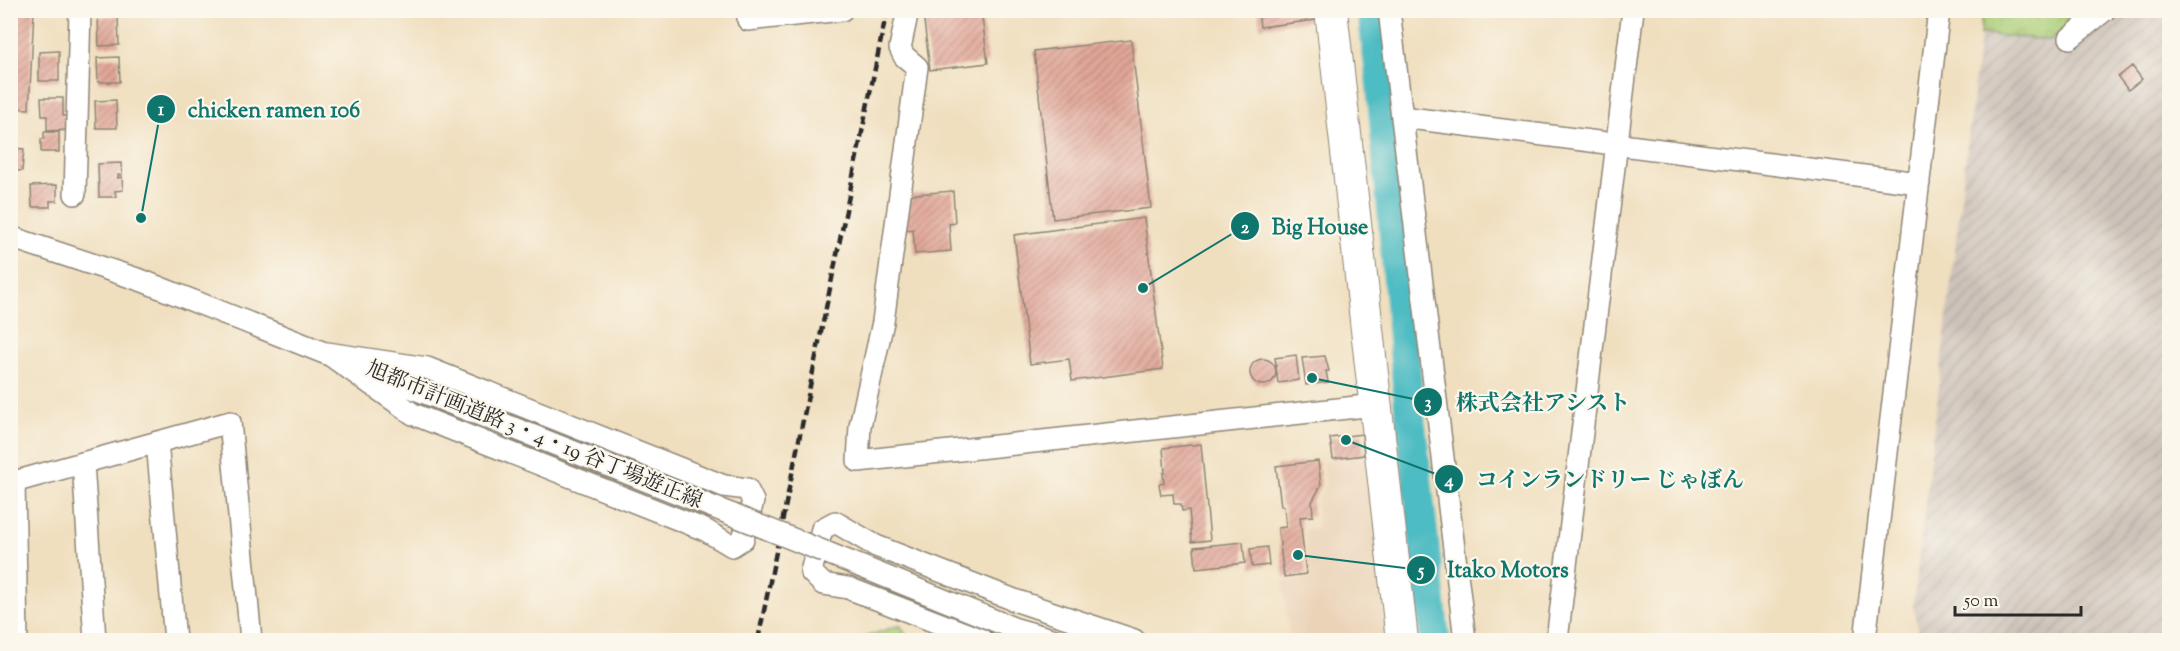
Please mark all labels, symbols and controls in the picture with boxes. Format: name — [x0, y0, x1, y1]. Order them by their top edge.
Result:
callout: chicken ramen 106 — [146, 89, 372, 129]
text: chicken ramen 106 — [188, 96, 360, 128]
text: 1 — [158, 98, 165, 124]
callout: Big House — [1230, 206, 1381, 246]
text: Big House — [1272, 213, 1368, 245]
text: 2 — [1241, 216, 1250, 242]
street label: 旭都市計画道路 3・4・19 谷丁場遊正線 — [361, 355, 707, 517]
callout: 株式会社アシスト — [1413, 382, 1643, 422]
text: 株式会社アシスト — [1456, 389, 1630, 421]
text: 3 — [1424, 391, 1432, 417]
callout: コインランドリー じゃぼん — [1434, 459, 1757, 499]
text: コインランドリー じゃぼん — [1476, 466, 1744, 498]
text: 4 — [1443, 469, 1454, 495]
callout: Itako Motors — [1406, 550, 1581, 590]
text: Itako Motors — [1447, 556, 1569, 588]
text: 5 — [1416, 559, 1425, 585]
scale bar — [1955, 579, 2081, 617]
text: 50 m — [1963, 589, 1999, 615]

